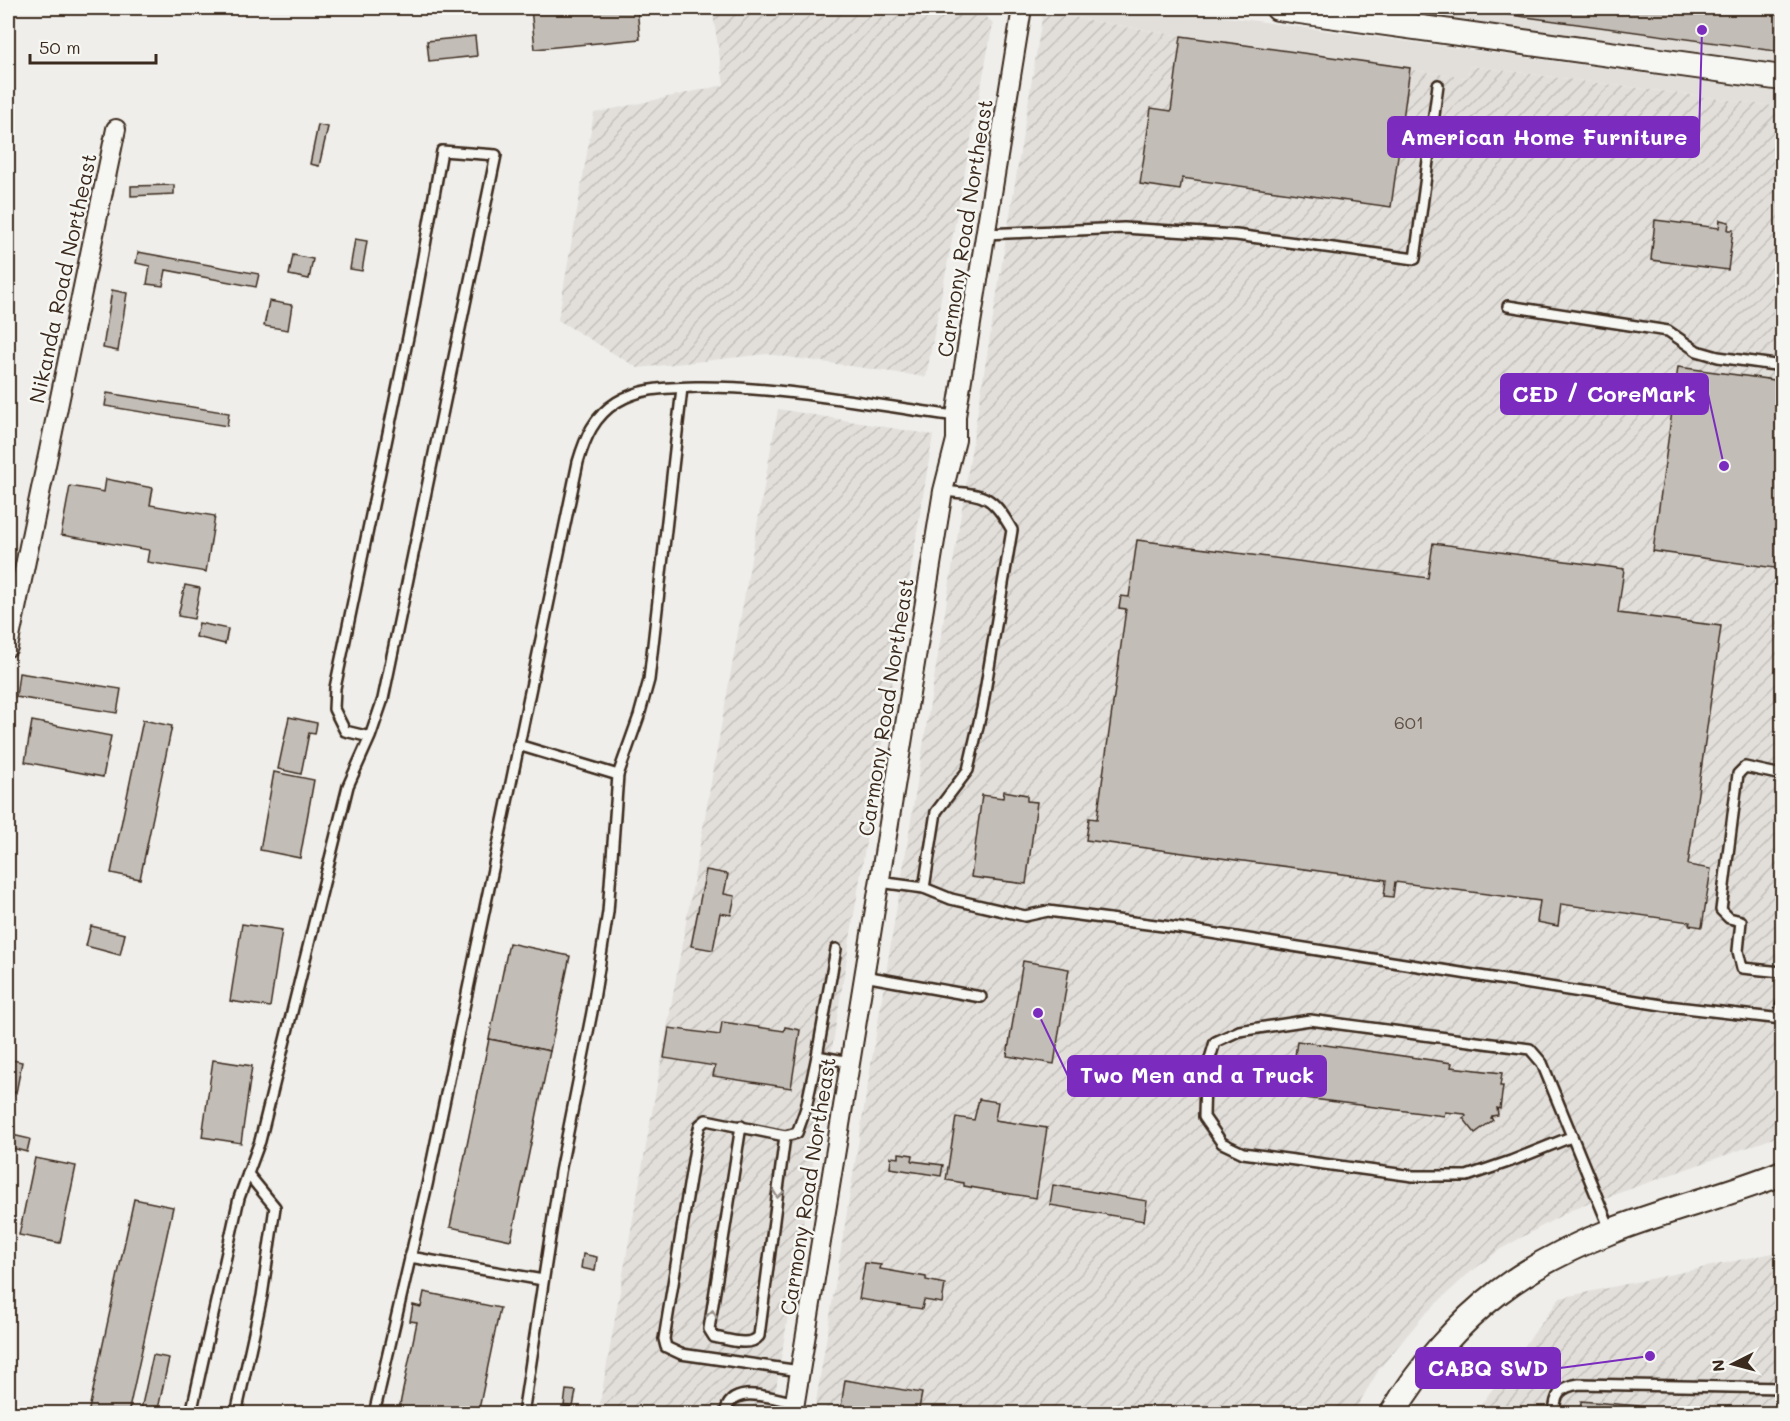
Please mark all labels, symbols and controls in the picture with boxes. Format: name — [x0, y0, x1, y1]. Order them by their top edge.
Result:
scale bar — [30, 27, 156, 65]
text: 50 m — [39, 35, 81, 59]
street label: Carmony Road Northeast — [930, 97, 998, 359]
callout: American Home Furniture — [1388, 117, 1699, 157]
text: American Home Furniture — [1401, 122, 1687, 151]
street label: Nikanda Road Northeast — [22, 150, 102, 406]
callout: CED / CoreMark — [1501, 374, 1708, 414]
text: CED / CoreMark — [1512, 379, 1696, 408]
street label: Carmony Road Northeast — [851, 576, 919, 838]
house number: 601 — [1394, 710, 1424, 734]
street label: Carmony Road Northeast — [773, 1055, 841, 1317]
callout: Two Men and a Truck — [1068, 1056, 1326, 1096]
text: Two Men and a Truck — [1080, 1060, 1314, 1089]
one-way arrow — [772, 1189, 784, 1198]
one-way arrow — [705, 1310, 717, 1319]
north arrow — [1703, 1334, 1763, 1394]
callout: CABQ SWD — [1416, 1348, 1560, 1388]
text: CABQ SWD — [1428, 1353, 1548, 1382]
text: N — [1707, 1358, 1729, 1373]

